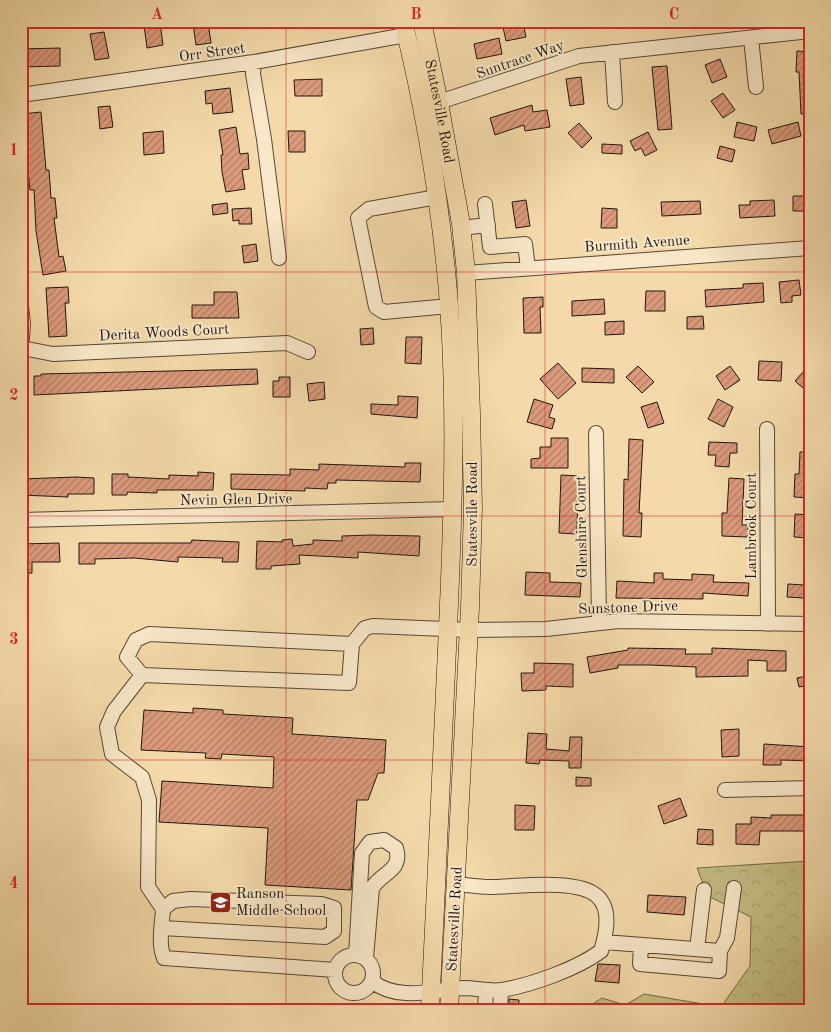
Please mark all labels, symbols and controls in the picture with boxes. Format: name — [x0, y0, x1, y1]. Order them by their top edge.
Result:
text: A — [151, 7, 163, 23]
text: B — [410, 7, 422, 23]
text: C — [669, 7, 679, 23]
street label: Suntrace Way — [475, 38, 566, 82]
street label: Orr Street — [178, 41, 246, 66]
street label: Statesville Road — [421, 58, 456, 165]
text: 1 — [9, 143, 19, 159]
street label: Burmith Avenue — [584, 233, 690, 256]
street label: Derita Woods Court — [98, 323, 230, 344]
text: 2 — [9, 388, 19, 404]
street label: Statesville Road — [466, 461, 481, 567]
street label: Lambrook Court — [745, 473, 760, 579]
street label: Glenshire Court — [574, 475, 591, 578]
street label: Nevin Glen Drive — [179, 492, 293, 509]
street label: Sunstone Drive — [578, 599, 678, 618]
text: 3 — [9, 632, 19, 648]
street label: Statesville Road — [445, 866, 466, 972]
text: 4 — [9, 876, 19, 892]
place label: Ranson Middle School — [236, 887, 326, 919]
school or university icon: Ranson Middle School — [208, 890, 232, 914]

